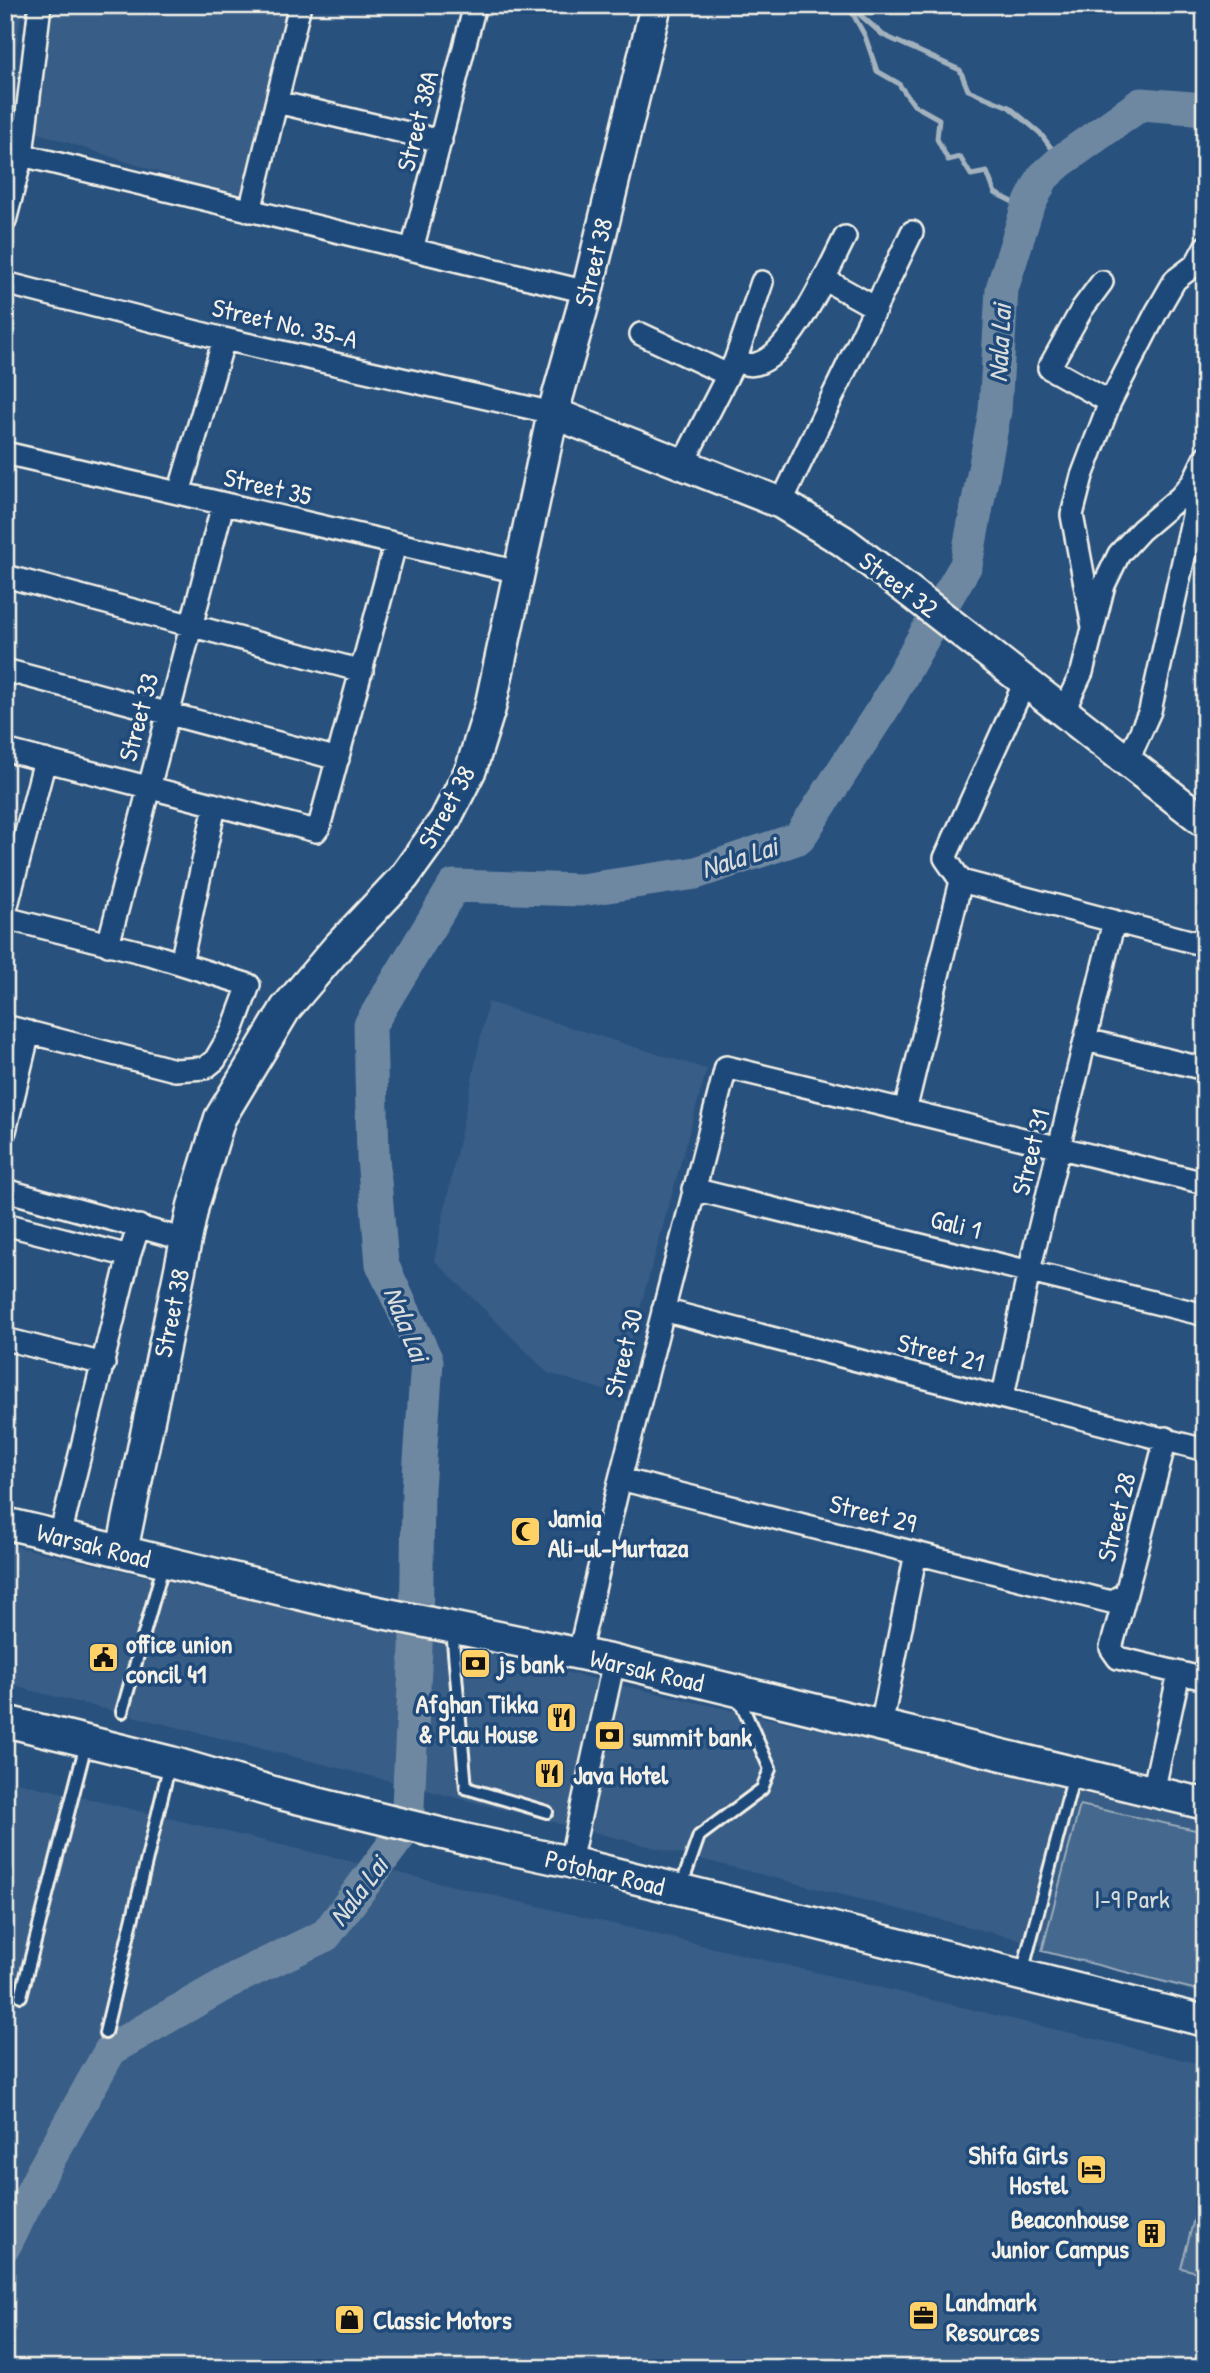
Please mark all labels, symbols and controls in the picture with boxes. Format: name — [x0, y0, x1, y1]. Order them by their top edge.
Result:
street label: Street 38A — [388, 67, 446, 175]
street label: Street 38 — [565, 214, 621, 310]
street label: Street No. 35-A — [209, 289, 361, 357]
water label: Nala Lai — [978, 300, 1020, 383]
street label: Street 35 — [221, 459, 315, 513]
street label: Street 32 — [852, 543, 946, 625]
street label: Street 33 — [109, 669, 167, 765]
street label: Street 38 — [409, 759, 483, 855]
water label: Nala Lai — [696, 826, 785, 887]
street label: Street 31 — [1002, 1105, 1058, 1199]
street label: Gali 1 — [927, 1201, 985, 1247]
street label: Street 38 — [145, 1266, 197, 1360]
water label: Nala Lai — [375, 1281, 440, 1370]
street label: Street 30 — [595, 1305, 651, 1401]
street label: Street 21 — [894, 1324, 988, 1380]
street label: Street 28 — [1088, 1469, 1144, 1565]
street label: Street 29 — [826, 1485, 920, 1541]
place label: Jamia Ali-ul-Murtaza — [548, 1500, 689, 1565]
street label: Warsak Road — [34, 1514, 154, 1576]
mosque icon: Jamia Ali-ul-Murtaza — [508, 1515, 542, 1549]
place label: office union concil 41 — [126, 1626, 233, 1691]
street label: Warsak Road — [587, 1640, 707, 1700]
public building icon: office union concil 41 — [86, 1641, 120, 1675]
bank icon: js bank — [459, 1646, 493, 1680]
place label: js bank — [495, 1646, 565, 1681]
place label: Afghan Tikka & Plau House — [416, 1686, 539, 1751]
restaurant icon: Afghan Tikka & Plau House — [544, 1701, 578, 1735]
bank icon: summit bank — [592, 1719, 626, 1753]
place label: summit bank — [632, 1719, 752, 1754]
restaurant icon: Java Hotel — [533, 1757, 567, 1791]
place label: Java Hotel — [573, 1757, 669, 1792]
street label: Potohar Road — [542, 1840, 668, 1904]
water label: Nala Lai — [319, 1846, 398, 1934]
park label: I-9 Park — [1094, 1881, 1170, 1916]
place label: Shifa Girls Hostel — [969, 2137, 1069, 2202]
hotel icon: Shifa Girls Hostel — [1074, 2152, 1108, 2186]
place label: Beaconhouse Junior Campus — [991, 2201, 1130, 2267]
building icon: Beaconhouse Junior Campus — [1135, 2216, 1169, 2250]
place label: Landmark Resources — [946, 2284, 1040, 2349]
office icon: Landmark Resources — [906, 2299, 940, 2333]
shop icon: Classic Motors — [333, 2302, 367, 2336]
place label: Classic Motors — [373, 2302, 512, 2337]

